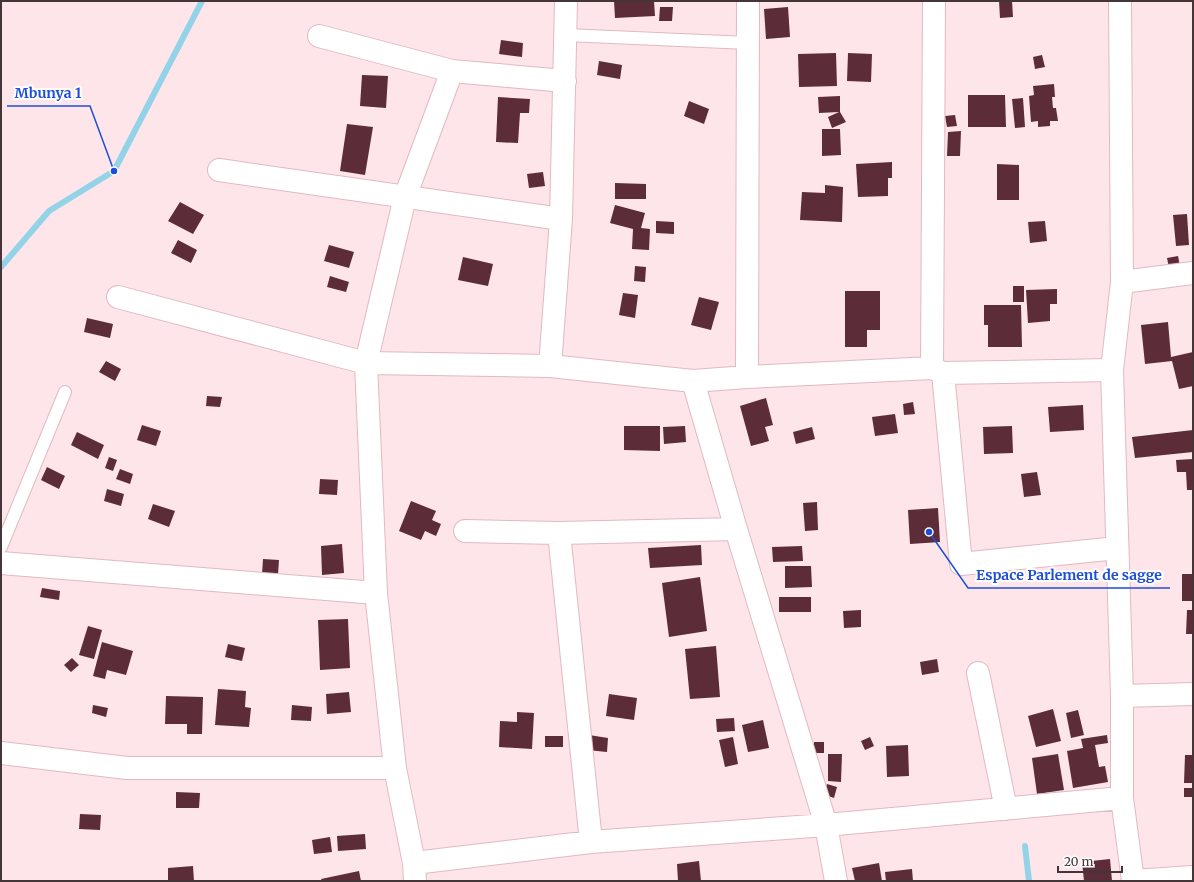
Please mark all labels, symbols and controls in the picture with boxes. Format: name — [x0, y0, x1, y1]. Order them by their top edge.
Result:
callout: Mbunya 1 — [7, 80, 90, 106]
text: Mbunya 1 — [15, 84, 82, 102]
callout: Espace Parlement de sagge — [968, 562, 1170, 588]
text: Espace Parlement de sagge — [976, 566, 1162, 584]
scale bar — [1058, 848, 1122, 874]
text: 20 m — [1064, 854, 1093, 869]

